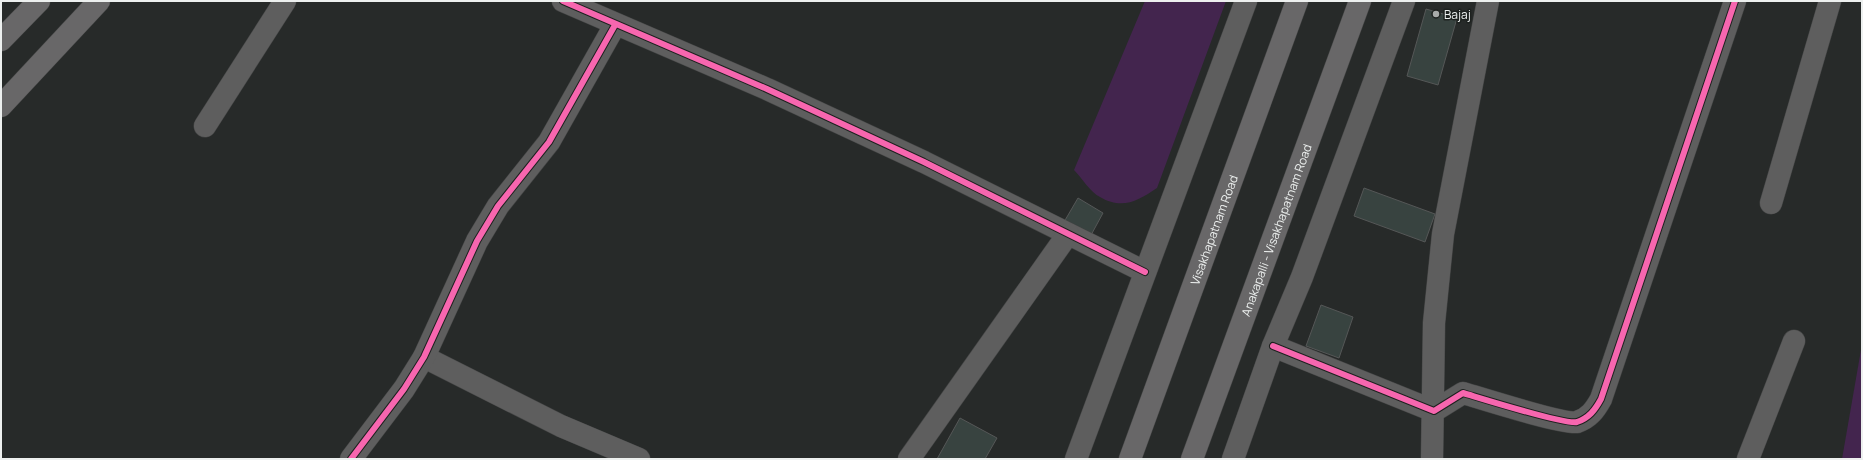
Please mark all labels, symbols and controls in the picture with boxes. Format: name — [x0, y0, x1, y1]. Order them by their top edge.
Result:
place label: Bajaj — [1444, 6, 1471, 23]
marker: Bajaj — [1431, 9, 1441, 19]
street label: Anakapalli - Visakhapatnam Road — [1237, 141, 1315, 318]
street label: Visakhapatnam Road — [1186, 172, 1241, 287]

